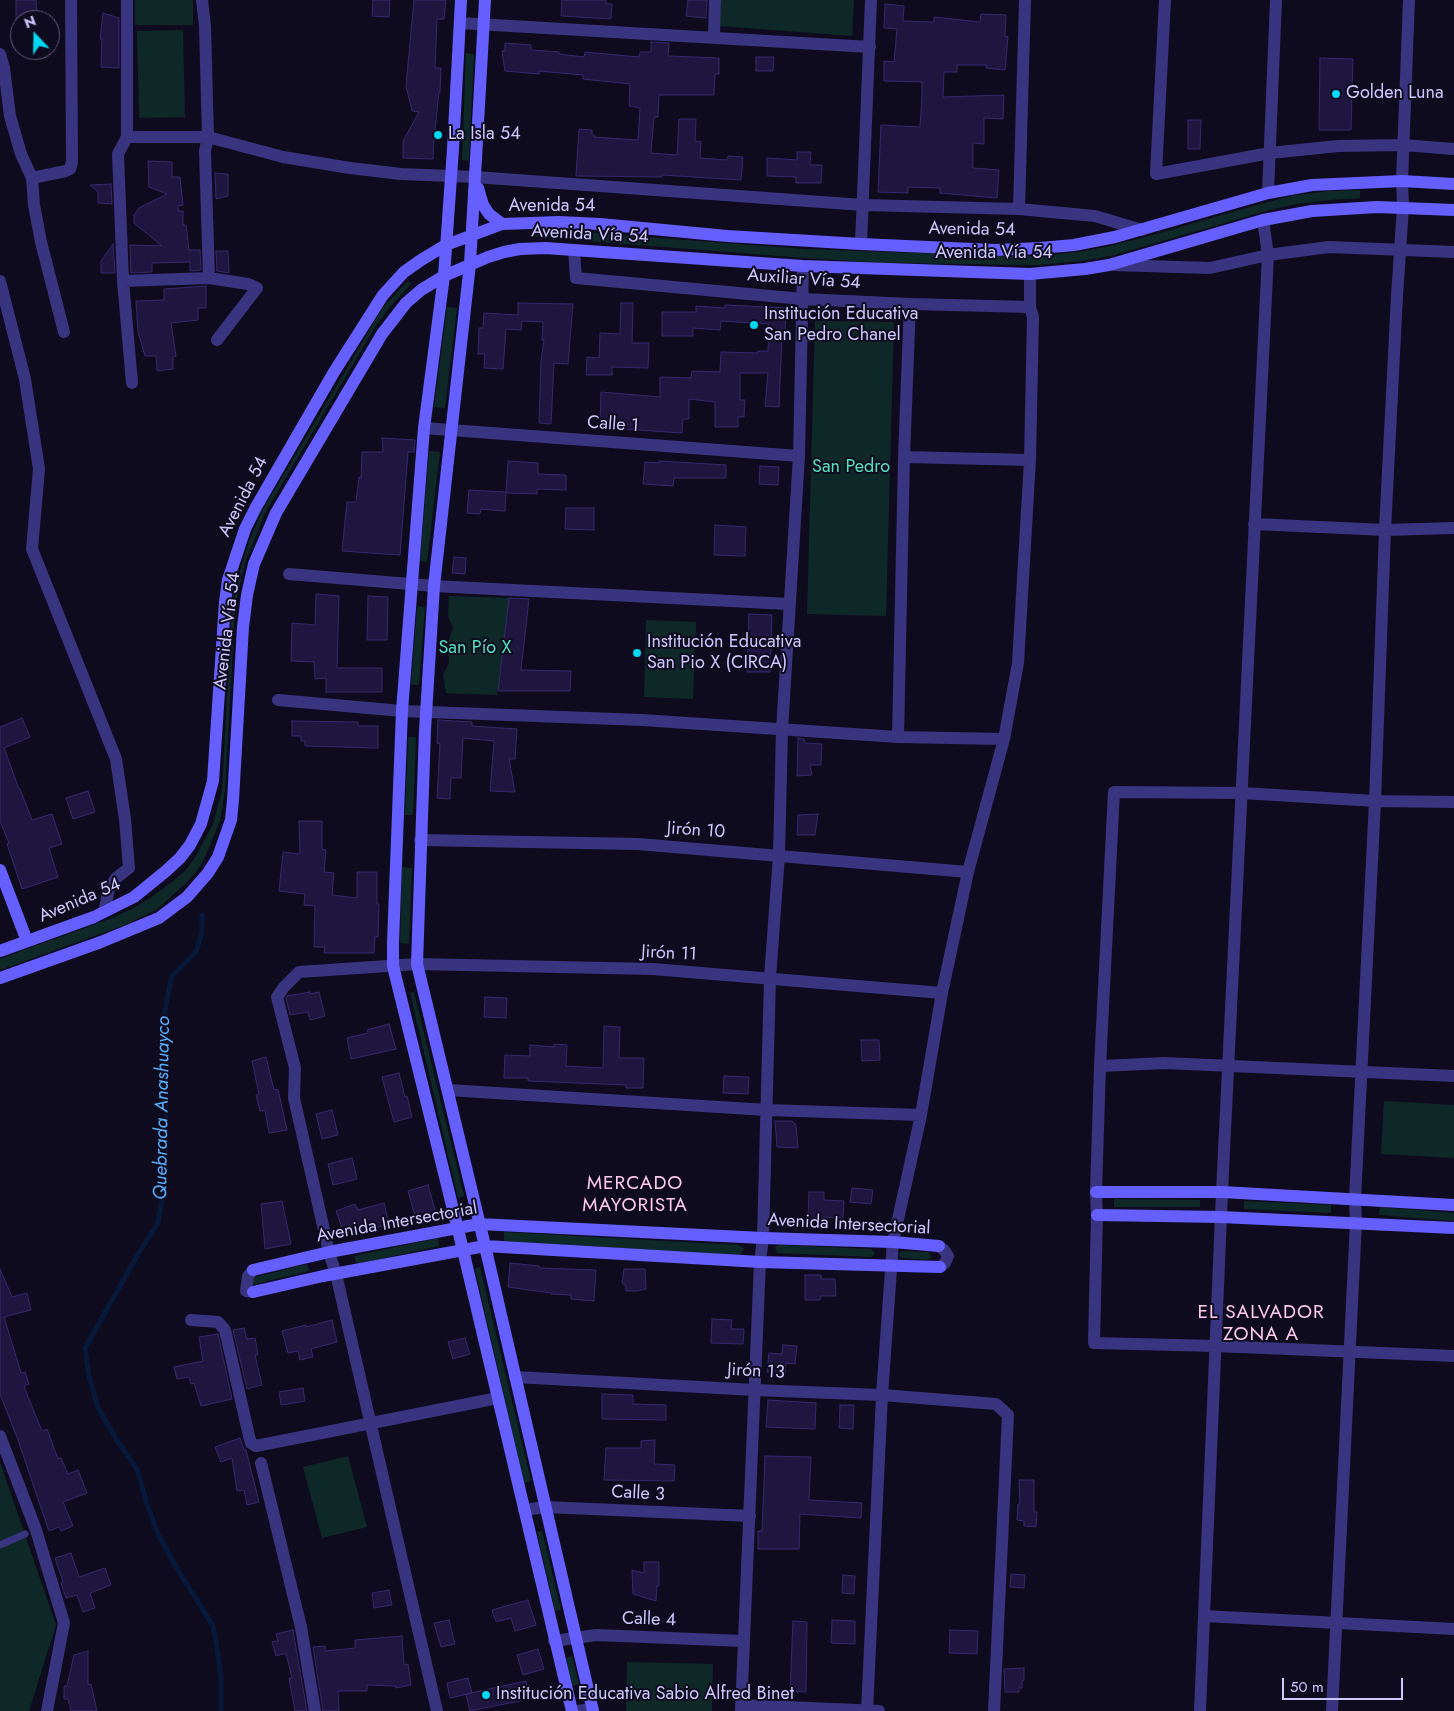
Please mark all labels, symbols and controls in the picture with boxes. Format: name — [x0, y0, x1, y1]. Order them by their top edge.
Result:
north arrow — [10, 10, 60, 60]
text: N — [21, 11, 39, 33]
place label: Golden Luna — [1346, 83, 1444, 105]
marker: Golden Luna — [1330, 88, 1342, 100]
place label: La Isla 54 — [448, 124, 521, 146]
marker: La Isla 54 — [432, 129, 444, 141]
street label: Avenida 54 — [509, 196, 595, 218]
street label: Avenida 54 — [928, 218, 1016, 242]
street label: Avenida Vía 54 — [531, 221, 649, 249]
street label: Avenida Vía 54 — [935, 243, 1053, 265]
street label: Auxiliar Vía 54 — [747, 265, 861, 295]
place label: Institución Educativa San Pedro Chanel — [764, 304, 918, 346]
marker: Institución Educativa San Pedro Chanel — [748, 319, 760, 331]
street label: Calle 1 — [586, 412, 640, 438]
street label: Avenida 54 — [215, 453, 273, 541]
park label: San Pedro — [812, 457, 890, 479]
street label: Avenida Vía 54 — [210, 571, 246, 691]
place label: Institución Educativa San Pio X (CIRCA) — [647, 632, 801, 674]
park label: San Pío X — [438, 638, 512, 660]
marker: Institución Educativa San Pio X (CIRCA) — [631, 647, 643, 659]
street label: Jirón 10 — [666, 818, 726, 844]
street label: Avenida 54 — [36, 874, 124, 928]
street label: Jirón 11 — [641, 942, 697, 966]
water label: Quebrada Anashuayco — [150, 1016, 176, 1200]
district label: MERCADO MAYORISTA — [581, 1173, 689, 1217]
street label: Avenida Intersectorial — [315, 1198, 479, 1248]
street label: Avenida Intersectorial — [767, 1210, 931, 1240]
district label: EL SALVADOR ZONA A — [1196, 1302, 1326, 1346]
street label: Jirón 13 — [727, 1360, 785, 1384]
street label: Calle 3 — [611, 1482, 665, 1506]
street label: Calle 4 — [621, 1608, 677, 1632]
scale bar — [1284, 1668, 1405, 1700]
text: 50 m — [1290, 1676, 1324, 1698]
place label: Institución Educativa Sabio Alfred Binet — [496, 1684, 794, 1706]
marker: Institución Educativa Sabio Alfred Binet — [480, 1689, 492, 1701]

